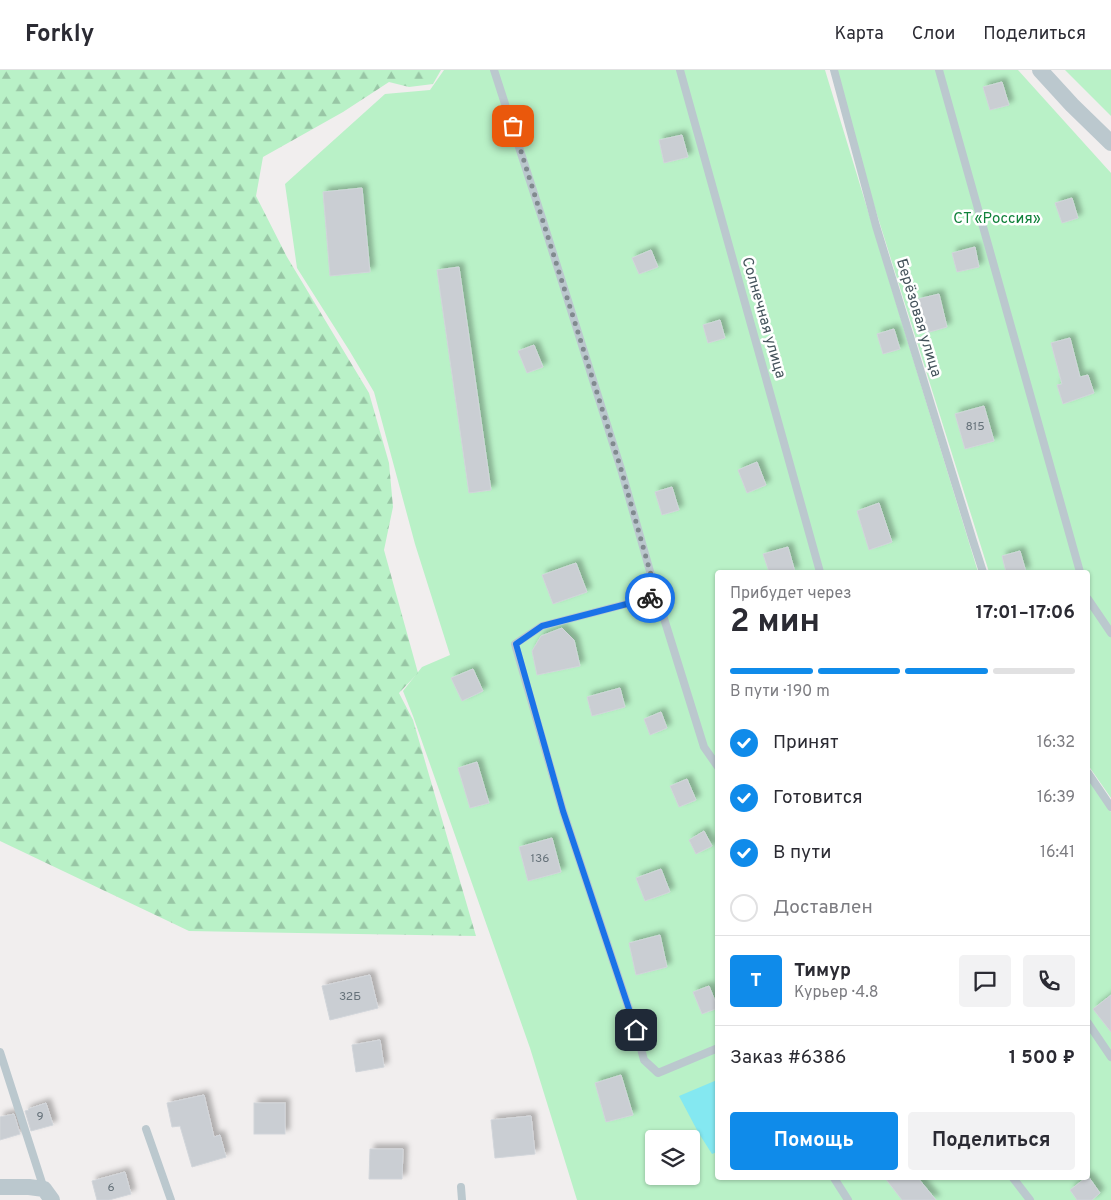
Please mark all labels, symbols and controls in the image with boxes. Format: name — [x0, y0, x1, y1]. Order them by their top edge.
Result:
text: Forkly — [25, 20, 94, 50]
text: Карта — [834, 23, 884, 46]
text: Слои — [912, 23, 955, 46]
text: Поделиться — [983, 23, 1086, 46]
pin — [492, 105, 534, 147]
icon: bag — [499, 112, 527, 140]
park label: СТ «Россия» — [953, 210, 1041, 229]
street label: Солнечная улица — [737, 255, 789, 381]
street label: Берёзовая улица — [891, 256, 945, 380]
house number: 815 — [965, 419, 985, 435]
courier — [625, 573, 675, 623]
icon: bike — [636, 584, 664, 612]
text: Прибудет через — [730, 584, 852, 604]
text: 17:01–17:06 — [976, 601, 1075, 625]
text: 2 мин — [730, 603, 820, 643]
text: В пути · 190 m — [730, 682, 830, 702]
icon: check — [730, 729, 758, 757]
text: Принят — [773, 731, 839, 755]
text: 16:32 — [1037, 733, 1075, 753]
icon: check — [730, 784, 758, 812]
text: Готовится — [773, 786, 863, 810]
text: 16:39 — [1037, 788, 1075, 808]
icon: check — [730, 839, 758, 867]
text: В пути — [773, 841, 831, 865]
text: 16:41 — [1040, 843, 1075, 863]
house number: 136 — [531, 851, 549, 867]
text: Доставлен — [773, 896, 873, 920]
button: chat — [959, 955, 1011, 1007]
button: phone — [1023, 955, 1075, 1007]
text: Тимур — [794, 959, 851, 983]
text: Т — [750, 969, 762, 993]
text: Курьер · 4.8 — [794, 983, 879, 1003]
house number: 32Б — [339, 989, 361, 1005]
pin — [615, 1009, 657, 1051]
icon: home — [622, 1016, 650, 1044]
text: Заказ #6386 — [730, 1046, 846, 1070]
text: 1 500 ₽ — [1009, 1046, 1075, 1070]
house number: 9 — [36, 1109, 44, 1125]
button: Помощь — [730, 1112, 898, 1170]
button: Поделиться — [908, 1112, 1075, 1170]
map controls — [645, 1130, 700, 1185]
button: layers — [645, 1130, 700, 1185]
house number: 6 — [107, 1180, 115, 1196]

